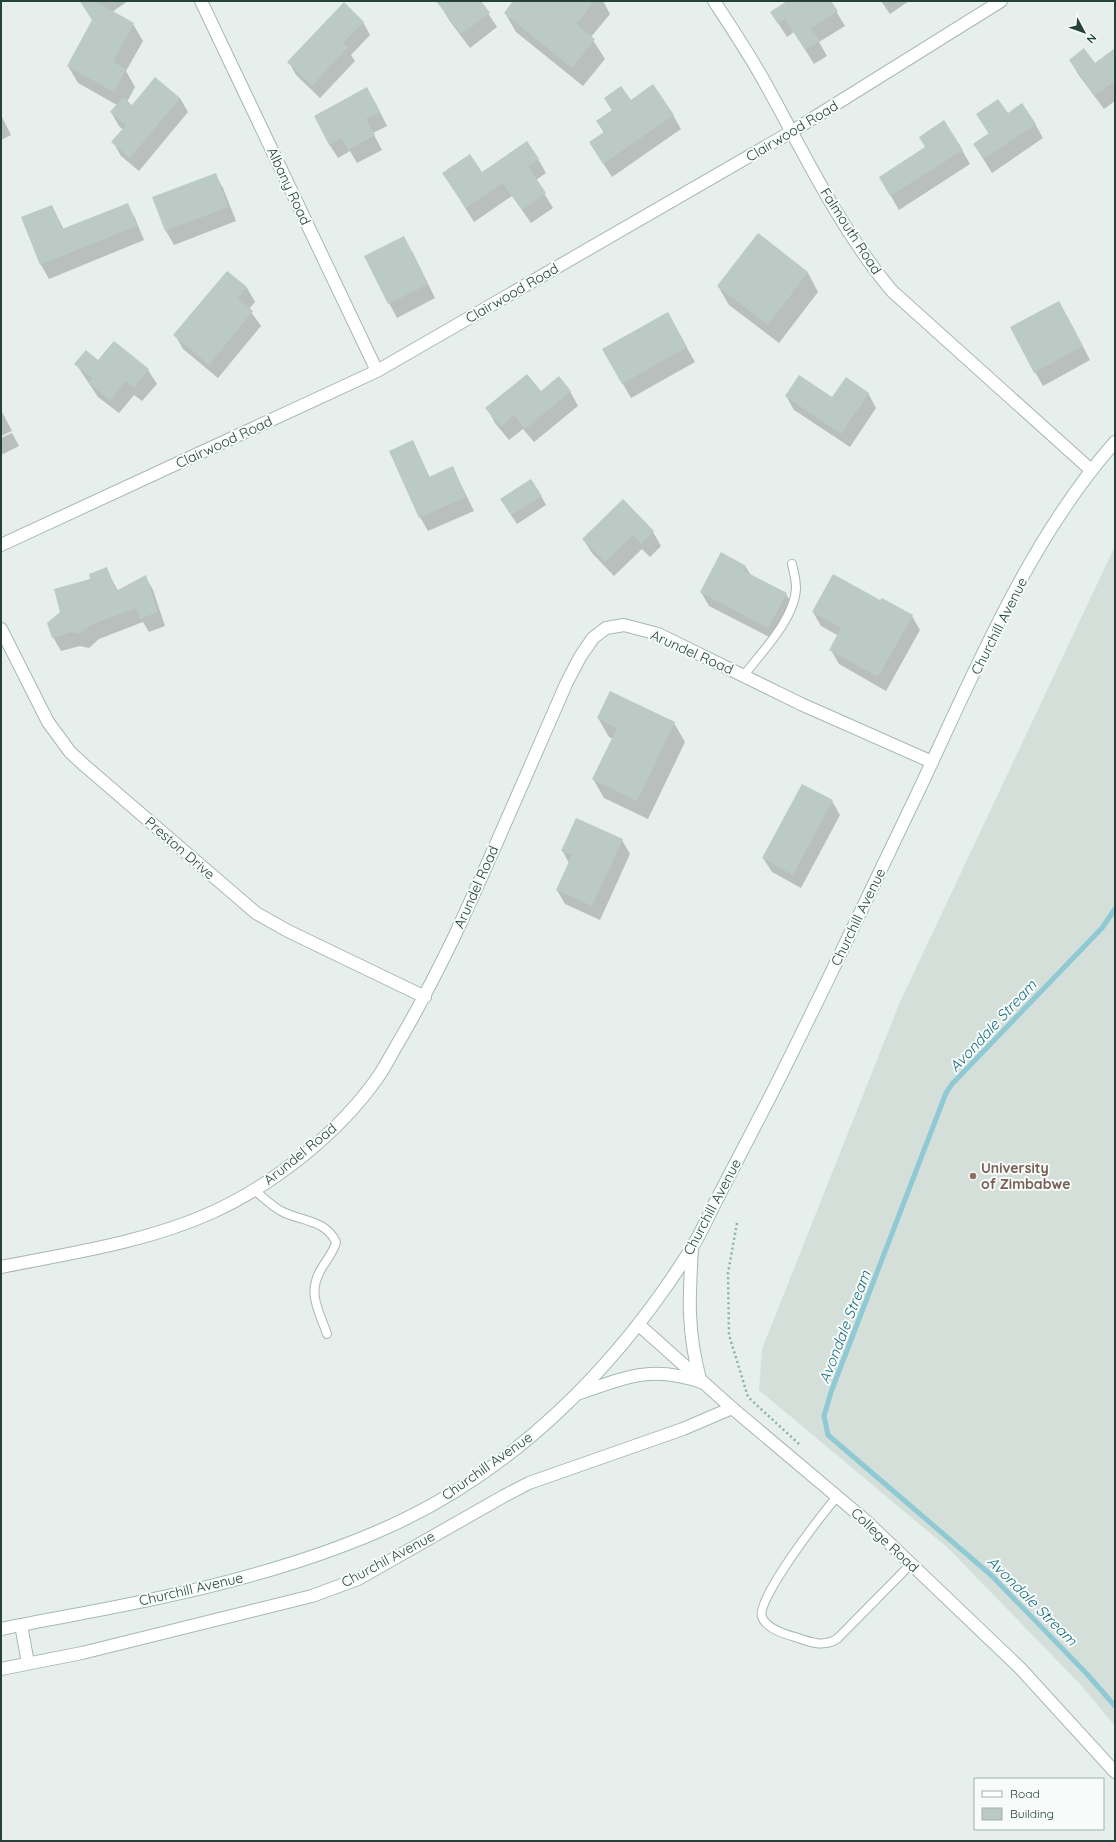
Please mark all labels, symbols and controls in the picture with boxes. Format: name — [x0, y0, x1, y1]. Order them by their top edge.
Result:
north arrow — [1064, 12, 1104, 52]
text: N — [1084, 31, 1099, 46]
street label: Clairwood Road — [743, 96, 841, 166]
street label: Albany Road — [263, 144, 315, 228]
street label: Falmouth Road — [816, 184, 886, 278]
street label: Clairwood Road — [462, 259, 562, 327]
street label: Clairwood Road — [173, 412, 275, 472]
street label: Churchill Avenue — [967, 574, 1031, 678]
street label: Arundel Road — [648, 626, 736, 678]
street label: Preston Drive — [141, 813, 219, 883]
street label: Arundel Road — [450, 843, 502, 931]
street label: Churchill Avenue — [827, 865, 889, 969]
water label: Avondale Stream — [945, 975, 1040, 1076]
street label: Arundel Road — [260, 1119, 340, 1189]
street label: Churchill Avenue — [679, 1156, 745, 1258]
place label: University of Zimbabwe — [981, 1159, 1070, 1193]
marker: University of Zimbabwe — [968, 1171, 978, 1181]
water label: Avondale Stream — [814, 1267, 875, 1386]
street label: Churchill Avenue — [438, 1428, 536, 1504]
street label: College Road — [847, 1504, 923, 1576]
street label: Churchil Avenue — [338, 1527, 438, 1591]
water label: Avondale Stream — [983, 1552, 1081, 1650]
street label: Churchill Avenue — [137, 1568, 245, 1610]
legend — [974, 1778, 1104, 1830]
text: Road — [1010, 1786, 1040, 1801]
text: Building — [1010, 1806, 1054, 1821]

